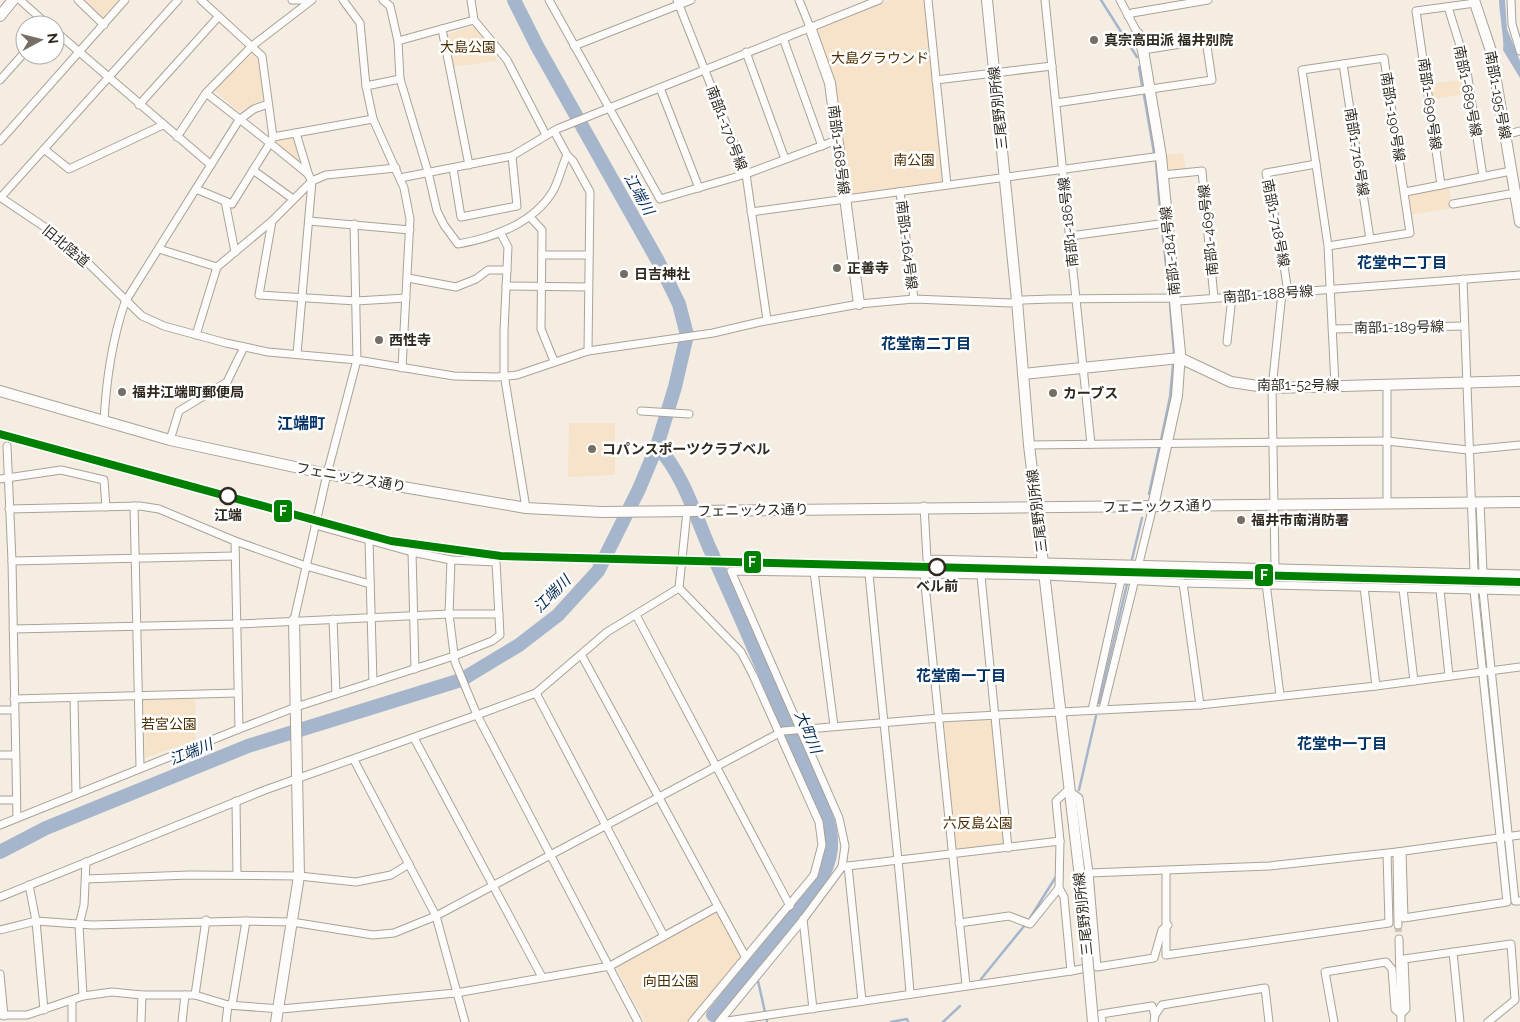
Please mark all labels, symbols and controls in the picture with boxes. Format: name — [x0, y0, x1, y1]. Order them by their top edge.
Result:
north arrow — [15, 15, 65, 65]
text: N — [44, 32, 61, 45]
place label: 真宗高田派 福井別院 — [1104, 32, 1233, 48]
marker: 真宗高田派 福井別院 — [1088, 34, 1100, 46]
park label: 大島公園 — [440, 39, 496, 55]
street label: 南部1-689号線 — [1451, 44, 1485, 138]
park label: 大島グラウンド — [831, 50, 929, 66]
street label: 南部1-195号線 — [1482, 50, 1514, 140]
street label: 南部1-690号線 — [1416, 57, 1444, 151]
street label: 三尾野別所線 — [986, 65, 1010, 151]
street label: 南部1-190号線 — [1378, 71, 1408, 163]
street label: 南部1-170号線 — [703, 83, 751, 173]
street label: 南部1-168号線 — [826, 104, 852, 196]
street label: 南部1-716号線 — [1342, 107, 1372, 197]
park label: 南公園 — [893, 152, 935, 168]
water label: 江端川 — [620, 170, 659, 220]
street label: 南部1-186号線 — [1055, 176, 1081, 268]
street label: 南部1-718号線 — [1260, 178, 1292, 268]
street label: 南部1-469号線 — [1195, 183, 1221, 277]
street label: 南部1-164号線 — [894, 199, 920, 291]
street label: 南部1-184号線 — [1157, 206, 1183, 296]
street label: 旧北陸道 — [39, 222, 93, 270]
district label: 花堂中二丁目 — [1357, 254, 1447, 272]
place label: 正善寺 — [847, 260, 889, 276]
marker: 正善寺 — [831, 262, 843, 274]
place label: 日吉神社 — [634, 266, 690, 282]
marker: 日吉神社 — [618, 268, 630, 280]
street label: 南部1-188号線 — [1222, 283, 1314, 305]
street label: 南部1-189号線 — [1354, 318, 1444, 336]
place label: 西性寺 — [389, 332, 431, 348]
marker: 西性寺 — [373, 334, 385, 346]
district label: 花堂南二丁目 — [881, 335, 971, 353]
street label: 南部1-52号線 — [1257, 377, 1339, 393]
place label: 福井江端町郵便局 — [132, 384, 244, 400]
place label: カーブス — [1063, 385, 1118, 401]
marker: 福井江端町郵便局 — [116, 386, 128, 398]
marker: カーブス — [1047, 387, 1059, 399]
district label: 江端町 — [277, 414, 325, 433]
place label: コパンスポーツクラブベル — [602, 441, 770, 457]
marker: コパンスポーツクラブベル — [586, 443, 598, 455]
street label: フェニックス通り — [295, 459, 407, 495]
street label: 三尾野別所線 — [1024, 468, 1050, 554]
marker: 江端 — [219, 487, 237, 505]
street label: フェニックス通り — [1102, 497, 1214, 515]
line badge: F — [273, 499, 293, 523]
street label: フェニックス通り — [697, 501, 809, 519]
text: F — [279, 503, 287, 519]
place label: 江端 — [214, 507, 242, 523]
place label: 福井市南消防署 — [1251, 512, 1349, 528]
marker: 福井市南消防署 — [1235, 514, 1247, 526]
line badge: F — [743, 550, 762, 574]
text: F — [748, 554, 756, 570]
marker: ベル前 — [928, 558, 946, 576]
line badge: F — [1254, 563, 1274, 587]
text: F — [1260, 567, 1268, 583]
water label: 江端川 — [530, 570, 576, 616]
place label: ベル前 — [916, 578, 958, 594]
district label: 花堂南一丁目 — [916, 667, 1006, 685]
water label: 大町川 — [791, 708, 826, 758]
park label: 若宮公園 — [141, 716, 197, 732]
water label: 江端川 — [167, 734, 217, 769]
district label: 花堂中一丁目 — [1297, 735, 1387, 753]
park label: 六反島公園 — [943, 815, 1013, 831]
street label: 三尾野別所線 — [1071, 871, 1095, 957]
park label: 向田公園 — [643, 973, 699, 989]

